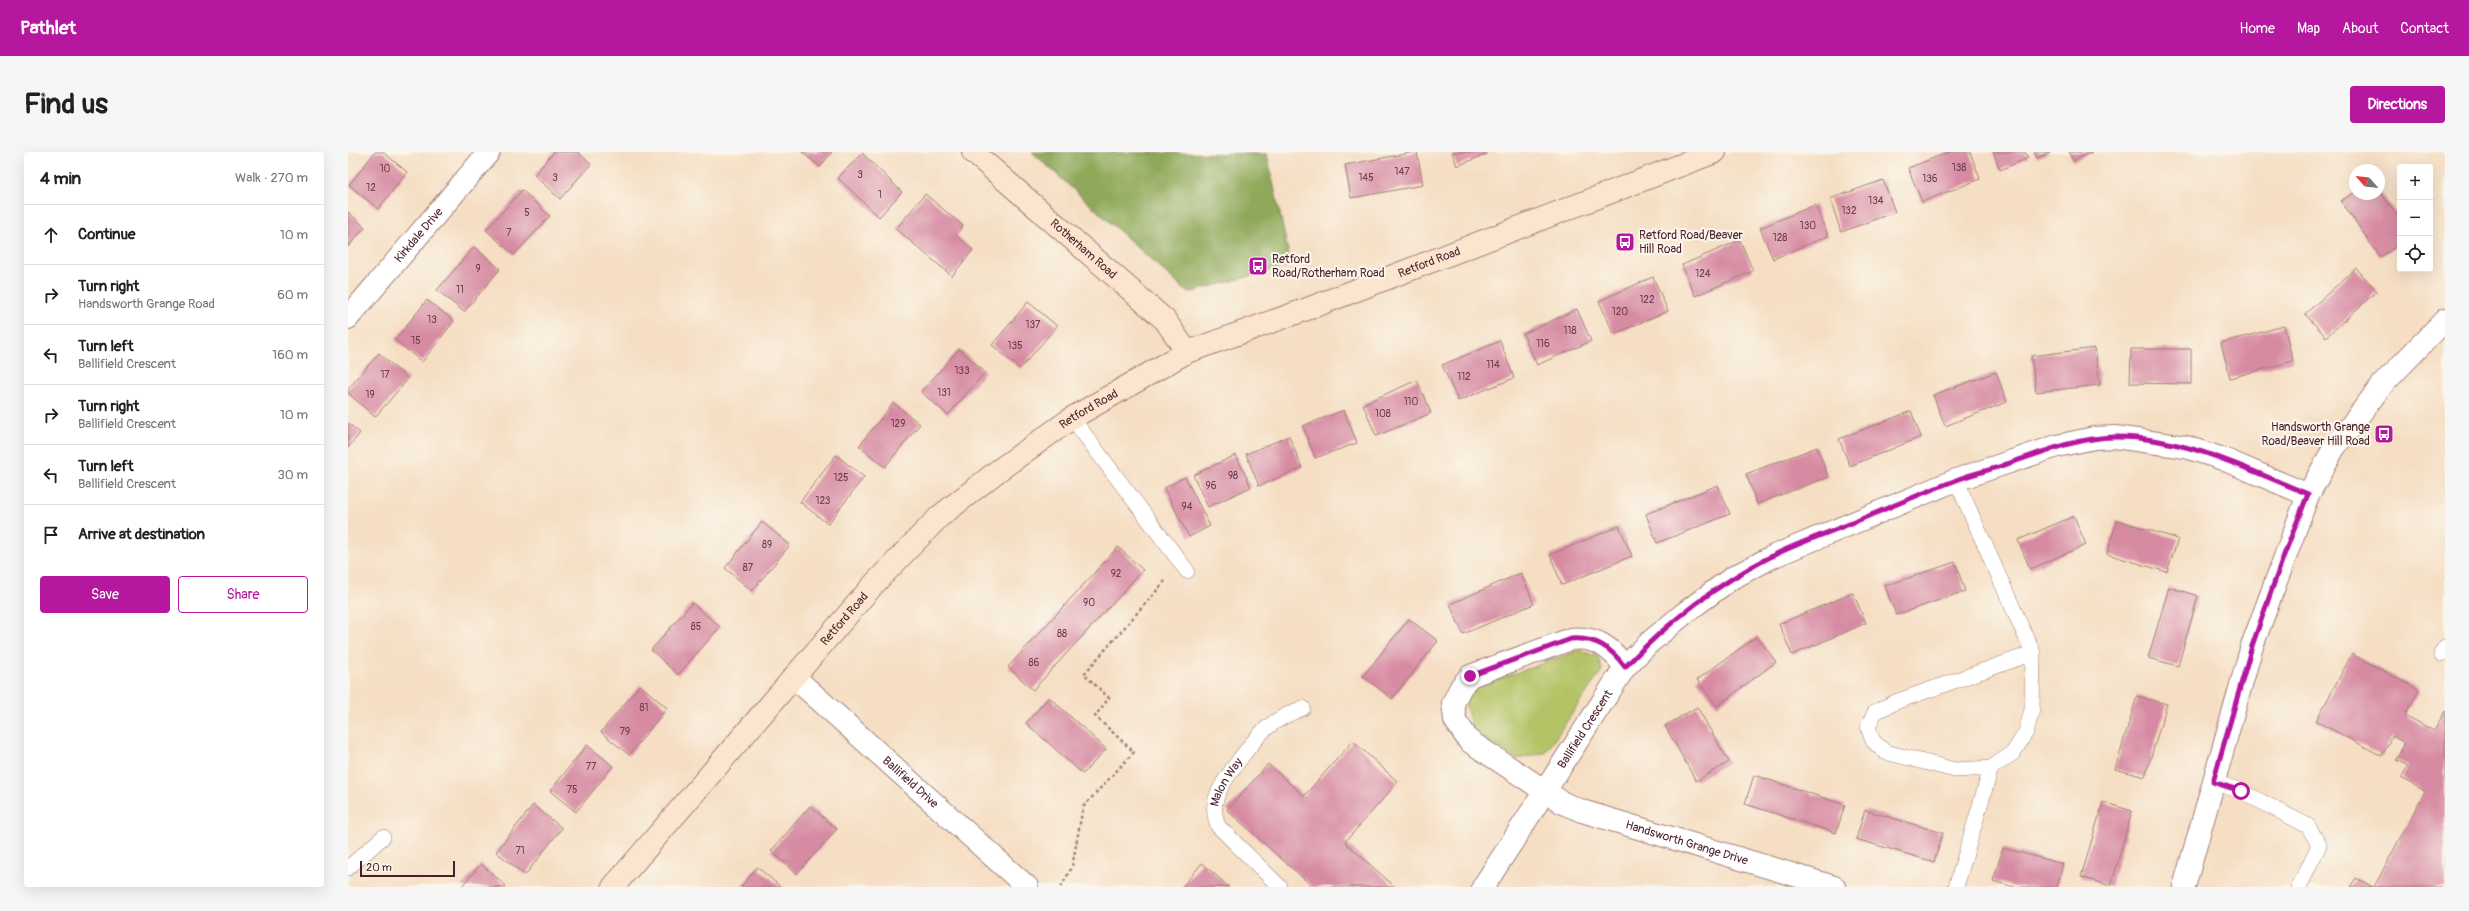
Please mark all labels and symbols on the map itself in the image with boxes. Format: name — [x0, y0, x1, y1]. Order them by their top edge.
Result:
house number: 138 — [1952, 162, 1966, 174]
house number: 10 — [380, 163, 391, 175]
north arrow — [2349, 164, 2385, 200]
house number: 147 — [1395, 166, 1410, 178]
house number: 3 — [857, 169, 863, 181]
house number: 3 — [552, 172, 558, 184]
house number: 145 — [1358, 172, 1374, 184]
house number: 136 — [1922, 173, 1938, 185]
house number: 12 — [366, 182, 376, 194]
house number: 1 — [878, 189, 882, 201]
house number: 134 — [1868, 195, 1884, 207]
street label: Kirkdale Drive — [391, 204, 446, 265]
house number: 132 — [1841, 205, 1857, 217]
house number: 5 — [524, 207, 530, 219]
street label: Rotherham Road — [1047, 216, 1120, 282]
house number: 130 — [1800, 220, 1816, 232]
house number: 7 — [506, 227, 512, 239]
place label: Retford Road/Beaver Hill Road — [1639, 228, 1744, 257]
bus stop icon: Retford Road/Beaver Hill Road — [1614, 231, 1636, 253]
house number: 128 — [1773, 232, 1787, 244]
street label: Retford Road — [1396, 243, 1463, 281]
place label: Retford Road/Rotherham Road — [1272, 252, 1385, 281]
bus stop icon: Retford Road/Rotherham Road — [1247, 255, 1269, 277]
house number: 9 — [475, 263, 481, 275]
house number: 124 — [1695, 268, 1711, 280]
house number: 11 — [456, 284, 464, 296]
house number: 122 — [1639, 294, 1655, 306]
house number: 120 — [1612, 306, 1628, 318]
house number: 13 — [427, 314, 437, 326]
house number: 137 — [1026, 319, 1041, 331]
house number: 118 — [1564, 325, 1576, 337]
house number: 15 — [411, 335, 421, 347]
house number: 116 — [1536, 338, 1550, 350]
house number: 135 — [1008, 340, 1022, 352]
house number: 114 — [1486, 359, 1500, 371]
house number: 133 — [954, 365, 970, 377]
house number: 17 — [380, 369, 390, 381]
house number: 112 — [1457, 371, 1471, 383]
street label: Retford Road — [1056, 386, 1121, 432]
house number: 131 — [937, 387, 951, 399]
house number: 19 — [365, 389, 375, 401]
house number: 110 — [1404, 396, 1418, 408]
house number: 108 — [1375, 408, 1391, 420]
house number: 129 — [891, 418, 905, 430]
place label: Handsworth Grange Road/Beaver Hill Road — [2261, 420, 2370, 449]
bus stop icon: Handsworth Grange Road/Beaver Hill Road — [2373, 423, 2395, 445]
house number: 98 — [1228, 470, 1238, 482]
house number: 125 — [834, 472, 848, 484]
house number: 96 — [1206, 480, 1217, 492]
house number: 123 — [816, 495, 831, 507]
house number: 94 — [1182, 501, 1193, 513]
house number: 89 — [762, 539, 772, 551]
house number: 87 — [743, 562, 754, 574]
house number: 92 — [1111, 568, 1122, 580]
street label: Retford Road — [817, 589, 871, 649]
house number: 90 — [1083, 597, 1095, 609]
house number: 85 — [691, 621, 701, 633]
house number: 88 — [1057, 628, 1067, 640]
house number: 86 — [1029, 657, 1040, 669]
route end — [1461, 667, 1479, 685]
street label: Ballifield Crescent — [1554, 687, 1616, 771]
house number: 81 — [640, 702, 649, 714]
house number: 79 — [620, 726, 630, 738]
street label: Ballifield Drive — [880, 753, 942, 811]
street label: Malon Way — [1207, 755, 1246, 808]
house number: 77 — [586, 761, 597, 773]
route start — [2232, 782, 2250, 800]
house number: 75 — [567, 784, 577, 796]
street label: Handsworth Grange Drive — [1624, 817, 1750, 868]
house number: 71 — [515, 845, 525, 857]
scale bar — [360, 859, 455, 878]

